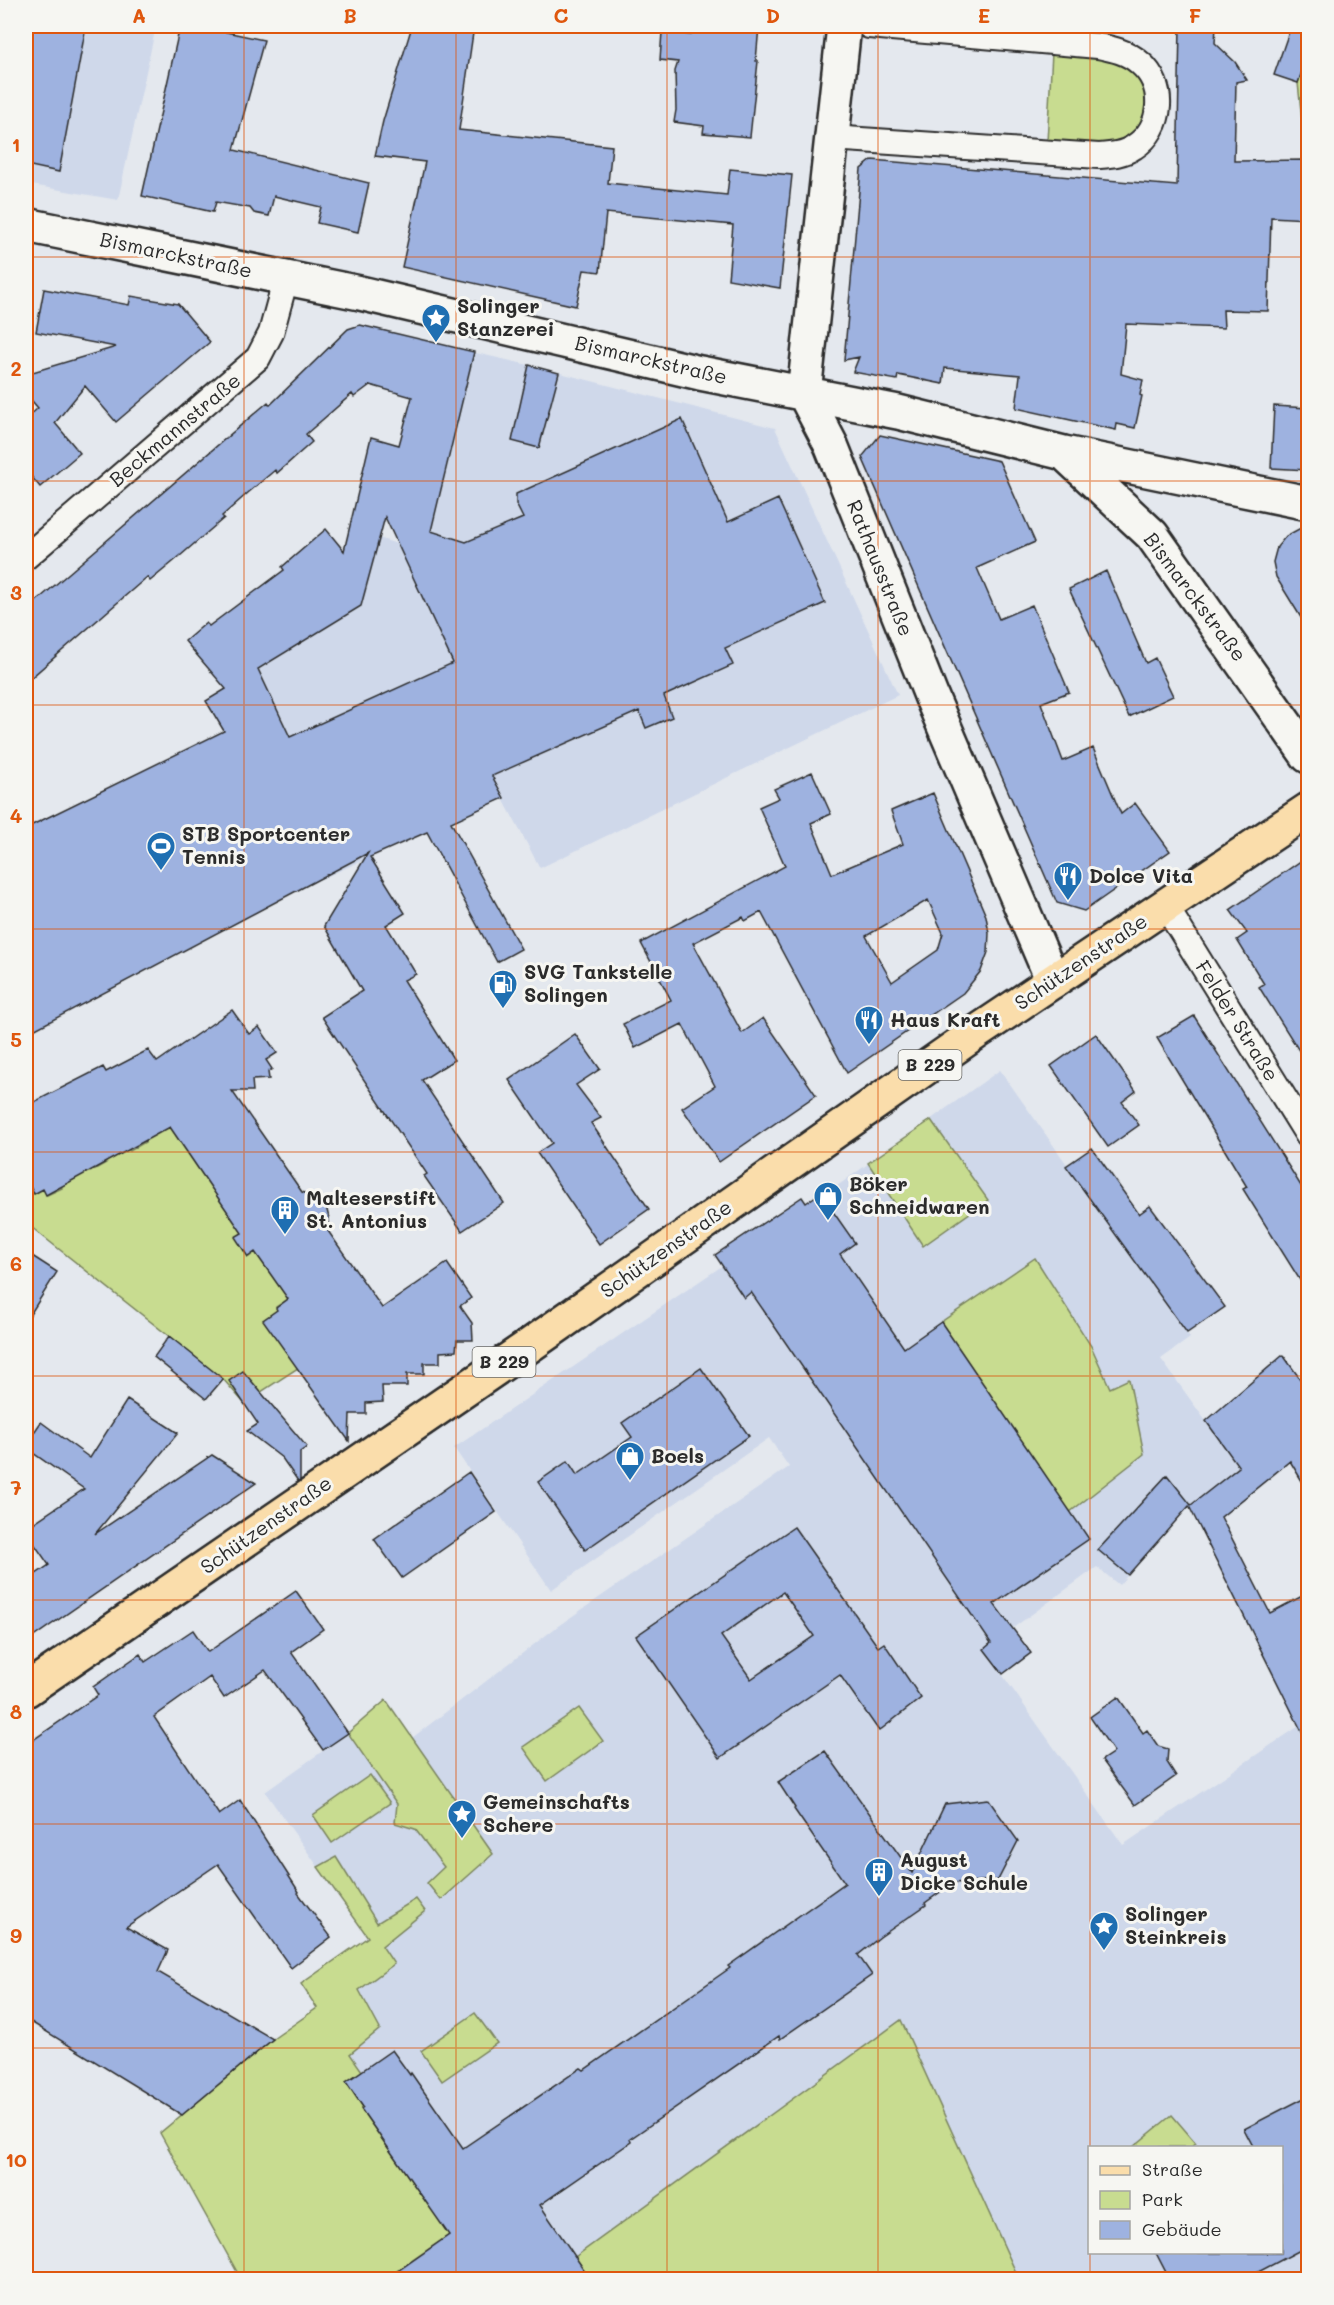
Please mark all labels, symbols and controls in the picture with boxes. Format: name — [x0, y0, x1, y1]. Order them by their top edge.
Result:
text: A — [132, 2, 146, 28]
text: B — [343, 2, 357, 28]
text: C — [554, 2, 569, 28]
text: D — [766, 2, 780, 28]
text: E — [978, 2, 990, 28]
text: F — [1189, 2, 1202, 28]
text: 1 — [12, 131, 20, 157]
street label: Bismarckstraße — [98, 225, 255, 283]
place label: Solinger Stanzerei — [457, 292, 554, 341]
place icon: Solinger Stanzerei — [420, 302, 452, 344]
street label: Bismarckstraße — [573, 329, 730, 389]
text: 2 — [10, 355, 22, 381]
street label: Beckmannstraße — [103, 367, 245, 492]
street label: Rathausstraße — [842, 496, 920, 640]
street label: Bismarckstraße — [1139, 527, 1253, 666]
text: 3 — [10, 579, 22, 605]
text: 4 — [10, 802, 23, 828]
place label: STB Sportcenter Tennis — [182, 820, 350, 869]
sports icon: STB Sportcenter Tennis — [145, 830, 177, 872]
restaurant icon: Dolce Vita — [1052, 860, 1084, 902]
place label: Dolce Vita — [1089, 862, 1193, 888]
street label: Schützenstraße — [1009, 907, 1152, 1015]
street label: Felder Straße — [1190, 955, 1285, 1086]
place label: SVG Tankstelle Solingen — [524, 958, 672, 1007]
fuel station icon: SVG Tankstelle Solingen — [487, 968, 519, 1010]
restaurant icon: Haus Kraft — [853, 1004, 885, 1046]
place label: Haus Kraft — [890, 1006, 1001, 1032]
text: 5 — [10, 1026, 22, 1052]
road number: B 229 — [898, 1050, 962, 1080]
place label: Böker Schneidwaren — [849, 1170, 989, 1219]
shop icon: Böker Schneidwaren — [812, 1180, 844, 1222]
place label: Malteserstift St. Antonius — [306, 1184, 436, 1233]
street label: Schützenstraße — [595, 1193, 736, 1303]
building icon: Malteserstift St. Antonius — [269, 1194, 301, 1236]
text: 6 — [10, 1250, 22, 1276]
road number: B 229 — [472, 1347, 536, 1377]
shop icon: Boels — [614, 1440, 646, 1482]
place label: Boels — [651, 1442, 704, 1468]
street label: Schützenstraße — [195, 1469, 336, 1579]
text: 7 — [10, 1474, 22, 1500]
text: 8 — [10, 1698, 22, 1724]
place label: Gemeinschafts Schere — [483, 1788, 630, 1837]
place icon: Gemeinschafts Schere — [446, 1798, 478, 1840]
place label: August Dicke Schule — [900, 1846, 1028, 1895]
building icon: August Dicke Schule — [863, 1856, 895, 1898]
place label: Solinger Steinkreis — [1125, 1900, 1227, 1949]
place icon: Solinger Steinkreis — [1088, 1910, 1120, 1952]
text: 9 — [10, 1922, 22, 1948]
text: 10 — [5, 2146, 27, 2172]
legend — [1088, 2146, 1283, 2254]
text: Straße — [1142, 2157, 1203, 2181]
text: Park — [1142, 2187, 1183, 2211]
text: Gebäude — [1142, 2217, 1222, 2241]

